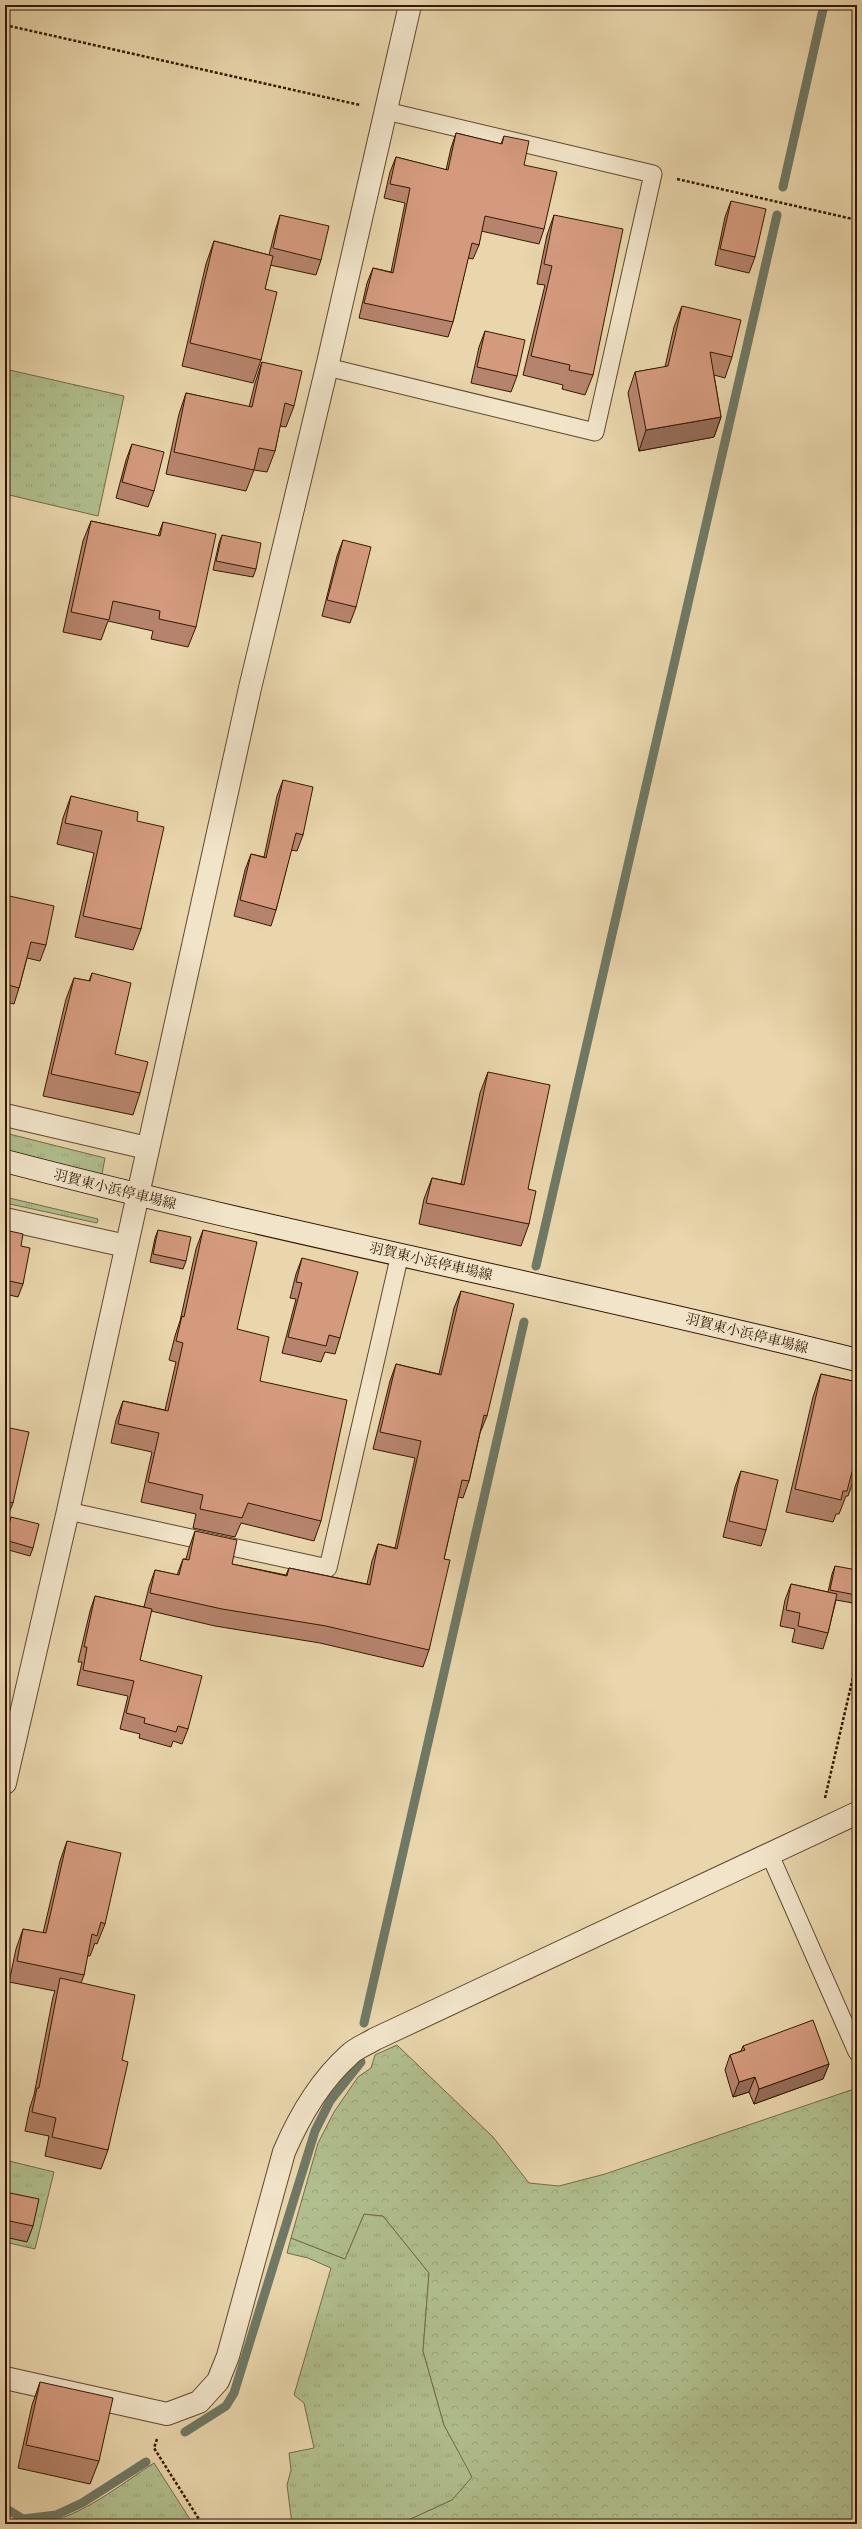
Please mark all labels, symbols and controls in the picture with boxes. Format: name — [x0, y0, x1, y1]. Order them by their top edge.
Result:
street label: 羽賀東小浜停車場線 — [52, 1166, 178, 1213]
street label: 羽賀東小浜停車場線 — [368, 1239, 494, 1284]
street label: 羽賀東小浜停車場線 — [684, 1310, 810, 1357]

